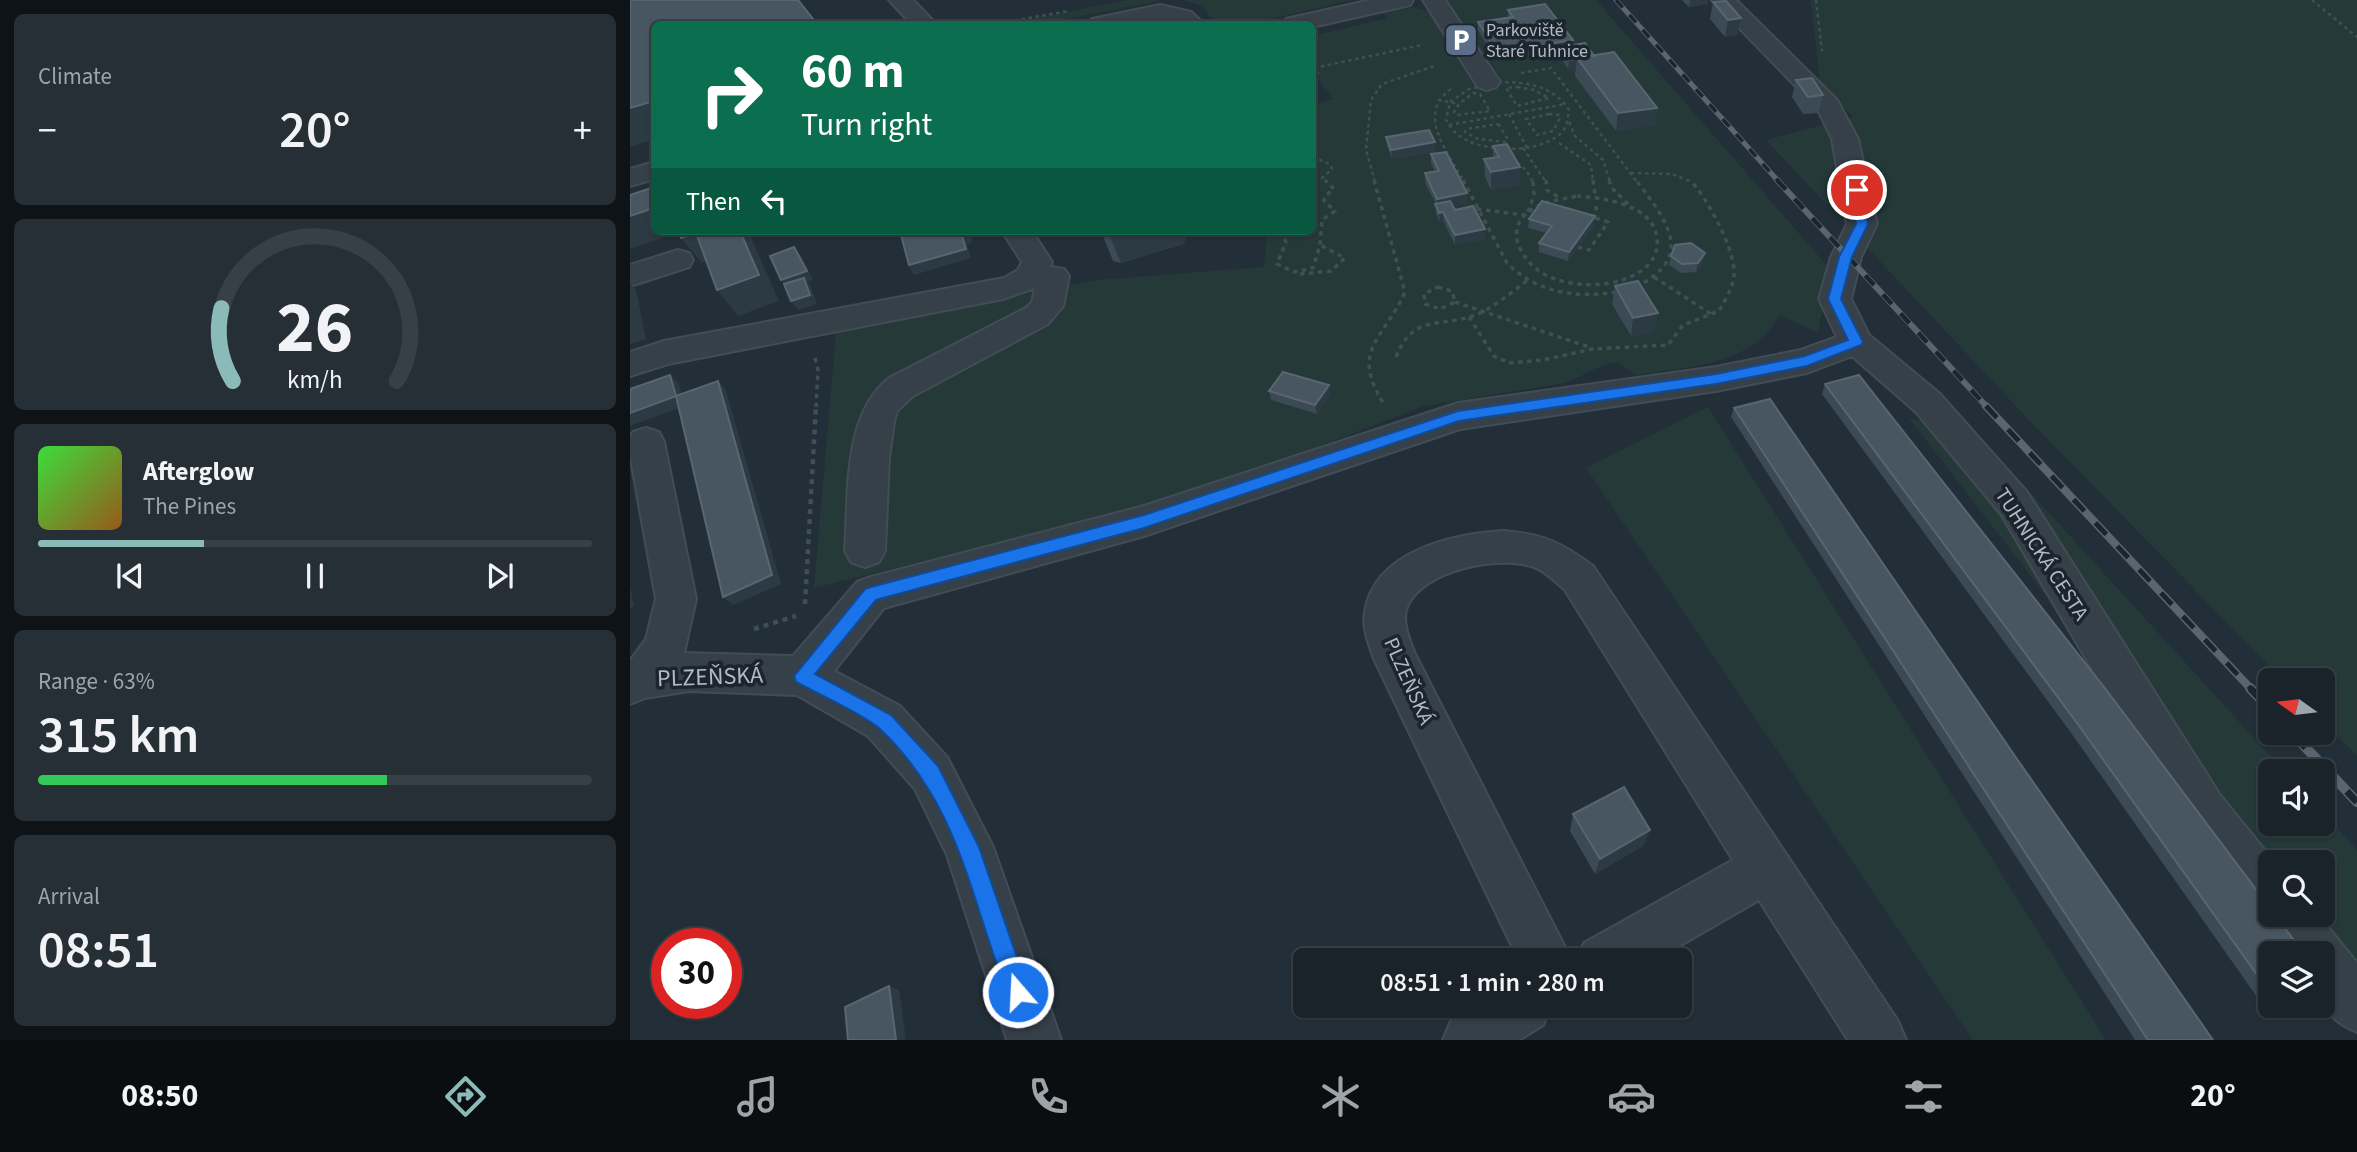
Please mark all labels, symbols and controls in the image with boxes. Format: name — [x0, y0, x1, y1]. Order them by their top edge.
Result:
place label: Parkoviště Staré Tuhnice — [1486, 18, 1588, 64]
parking icon: Parkoviště Staré Tuhnice — [1442, 21, 1480, 59]
text: 60 m — [801, 37, 905, 107]
icon: right — [686, 49, 777, 140]
text: Climate — [38, 60, 112, 93]
text: 20° — [279, 94, 351, 168]
text: Turn right — [801, 102, 932, 148]
text: − — [38, 104, 57, 158]
text: + — [573, 104, 592, 158]
pin — [1827, 160, 1887, 220]
icon: arrive — [1838, 171, 1876, 209]
icon: left — [755, 182, 793, 220]
text: Then — [686, 183, 741, 220]
text: 26 — [277, 276, 353, 380]
text: km/h — [287, 362, 343, 398]
text: Afterglow — [143, 453, 254, 490]
street label: TUHNICKÁ CESTA — [1988, 482, 2097, 627]
text: The Pines — [143, 490, 236, 523]
icon: previous — [111, 557, 149, 595]
icon: pause — [296, 557, 334, 595]
icon: next — [481, 557, 519, 595]
street label: PLZEŇSKÁ — [1376, 633, 1442, 730]
street label: PLZEŇSKÁ — [656, 658, 764, 696]
text: Range · 63% — [38, 665, 155, 698]
north arrow — [2258, 668, 2334, 746]
map controls — [2258, 668, 2335, 1018]
text: 315 km — [38, 699, 199, 773]
button: sound — [2258, 759, 2335, 836]
button: search — [2258, 850, 2335, 927]
text: Arrival — [38, 880, 100, 913]
text: 08:51 — [38, 914, 159, 988]
speed limit sign: 30 — [651, 928, 742, 1019]
button: layers — [2258, 941, 2335, 1018]
position arrow — [981, 955, 1055, 1029]
text: 08:51 · 1 min · 280 m — [1380, 964, 1605, 1001]
icon: directions — [441, 1072, 490, 1121]
icon: music — [733, 1072, 782, 1121]
icon: phone — [1024, 1072, 1073, 1121]
icon: climate — [1316, 1072, 1365, 1121]
icon: car — [1607, 1072, 1656, 1121]
icon: filters — [1899, 1072, 1948, 1121]
text: 08:50 — [121, 1073, 198, 1119]
text: 20° — [2190, 1073, 2236, 1119]

